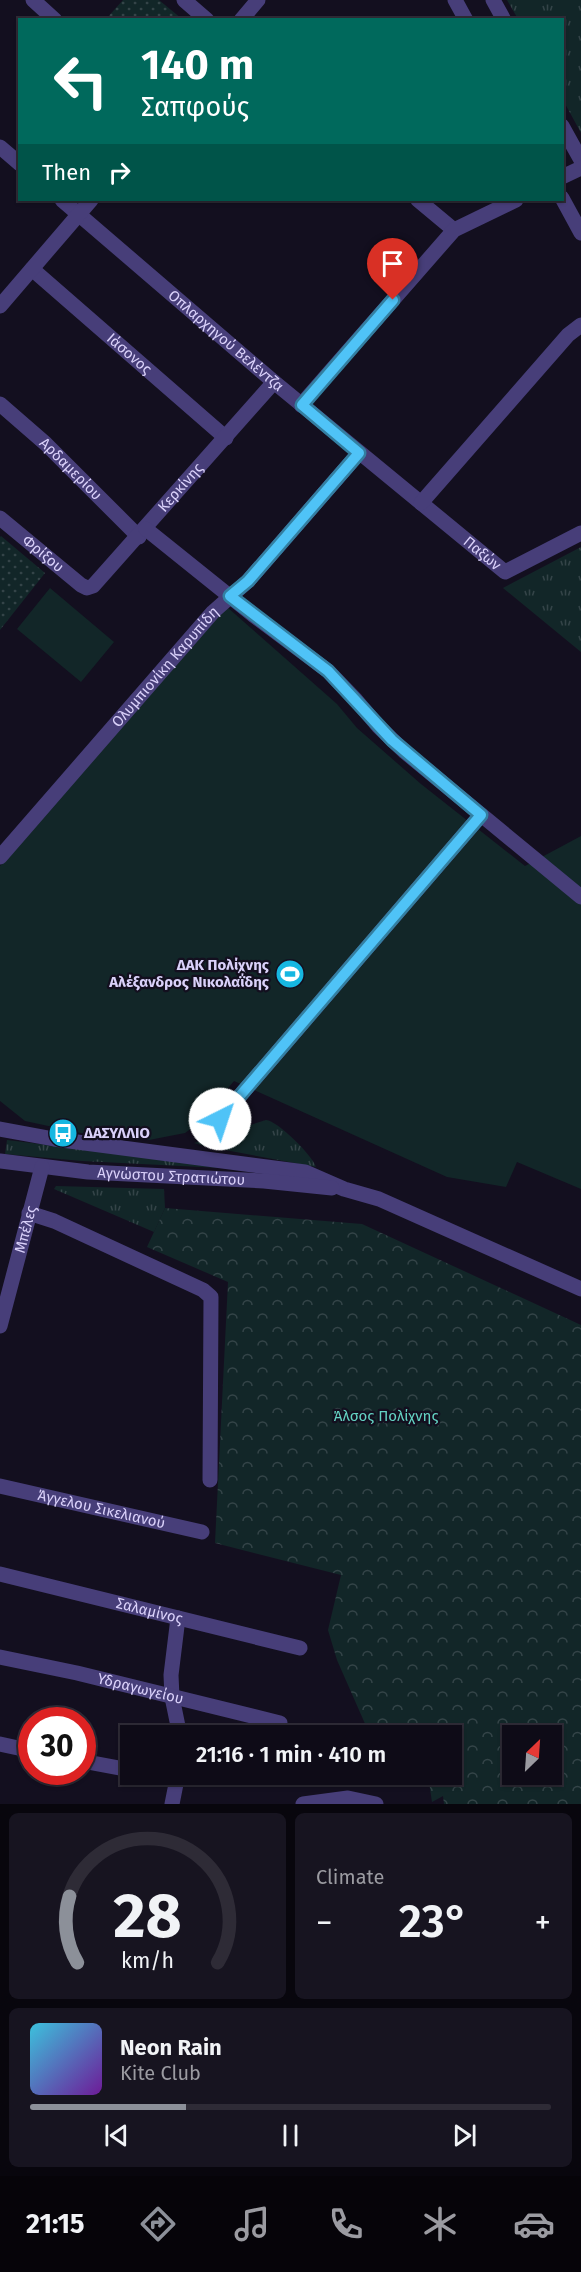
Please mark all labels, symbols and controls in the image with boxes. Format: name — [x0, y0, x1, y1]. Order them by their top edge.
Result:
text: 140 m — [141, 40, 254, 90]
icon: left — [42, 42, 120, 120]
text: Σαπφούς — [141, 91, 249, 123]
icon: right — [103, 156, 136, 189]
text: Then — [42, 159, 91, 186]
pin — [367, 238, 418, 300]
icon: arrive — [376, 247, 409, 280]
street label: Οπλαρχηγού Βελέντζα — [164, 286, 287, 395]
street label: Ιάσoνος — [103, 329, 155, 378]
street label: Αρδαμερίου — [36, 434, 106, 504]
street label: Κερκίνης — [154, 459, 207, 516]
street label: Φρίξου — [19, 531, 68, 576]
street label: Παξών — [460, 532, 505, 575]
street label: Ολυμπιονίκη Καρυπίδη — [108, 602, 222, 731]
place label: ΔΑΚ Πολίχνης Αλέξανδρος Νικολαΐδης — [108, 956, 270, 991]
sports icon: ΔΑΚ Πολίχνης Αλέξανδρος Νικολαΐδης — [274, 958, 306, 990]
position arrow — [188, 1087, 252, 1151]
bus stop icon: ΔΑΣΥΛΛΙΟ — [47, 1117, 79, 1149]
place label: ΔΑΣΥΛΛΙΟ — [83, 1124, 150, 1142]
street label: Αγνώστου Στρατιώτου — [97, 1163, 246, 1189]
street label: Μπέλες — [11, 1204, 40, 1255]
park label: Άλσος Πολίχνης — [334, 1407, 438, 1425]
street label: Άγγελου Σικελιανού — [36, 1486, 167, 1532]
street label: Σαλαμίνος — [114, 1594, 185, 1628]
street label: Υδραγωγείου — [95, 1669, 185, 1708]
speed limit sign: 30 — [18, 1707, 96, 1785]
north arrow — [502, 1725, 562, 1785]
map controls — [502, 1725, 562, 1785]
text: 21:16 · 1 min · 410 m — [196, 1741, 386, 1768]
text: Climate — [316, 1865, 384, 1889]
text: 28 — [113, 1879, 182, 1954]
text: 23° — [399, 1895, 468, 1949]
text: − — [316, 1903, 333, 1943]
text: + — [535, 1903, 551, 1943]
text: km/h — [121, 1948, 174, 1974]
text: Neon Rain — [120, 2034, 222, 2061]
text: Kite Club — [120, 2061, 201, 2085]
icon: previous — [100, 2119, 133, 2152]
icon: pause — [274, 2119, 307, 2152]
icon: next — [448, 2119, 481, 2152]
icon: directions — [137, 2203, 179, 2245]
icon: music — [231, 2203, 273, 2245]
icon: phone — [325, 2203, 367, 2245]
icon: climate — [419, 2203, 461, 2245]
icon: car — [513, 2203, 555, 2245]
text: 21:15 — [26, 2208, 85, 2240]

